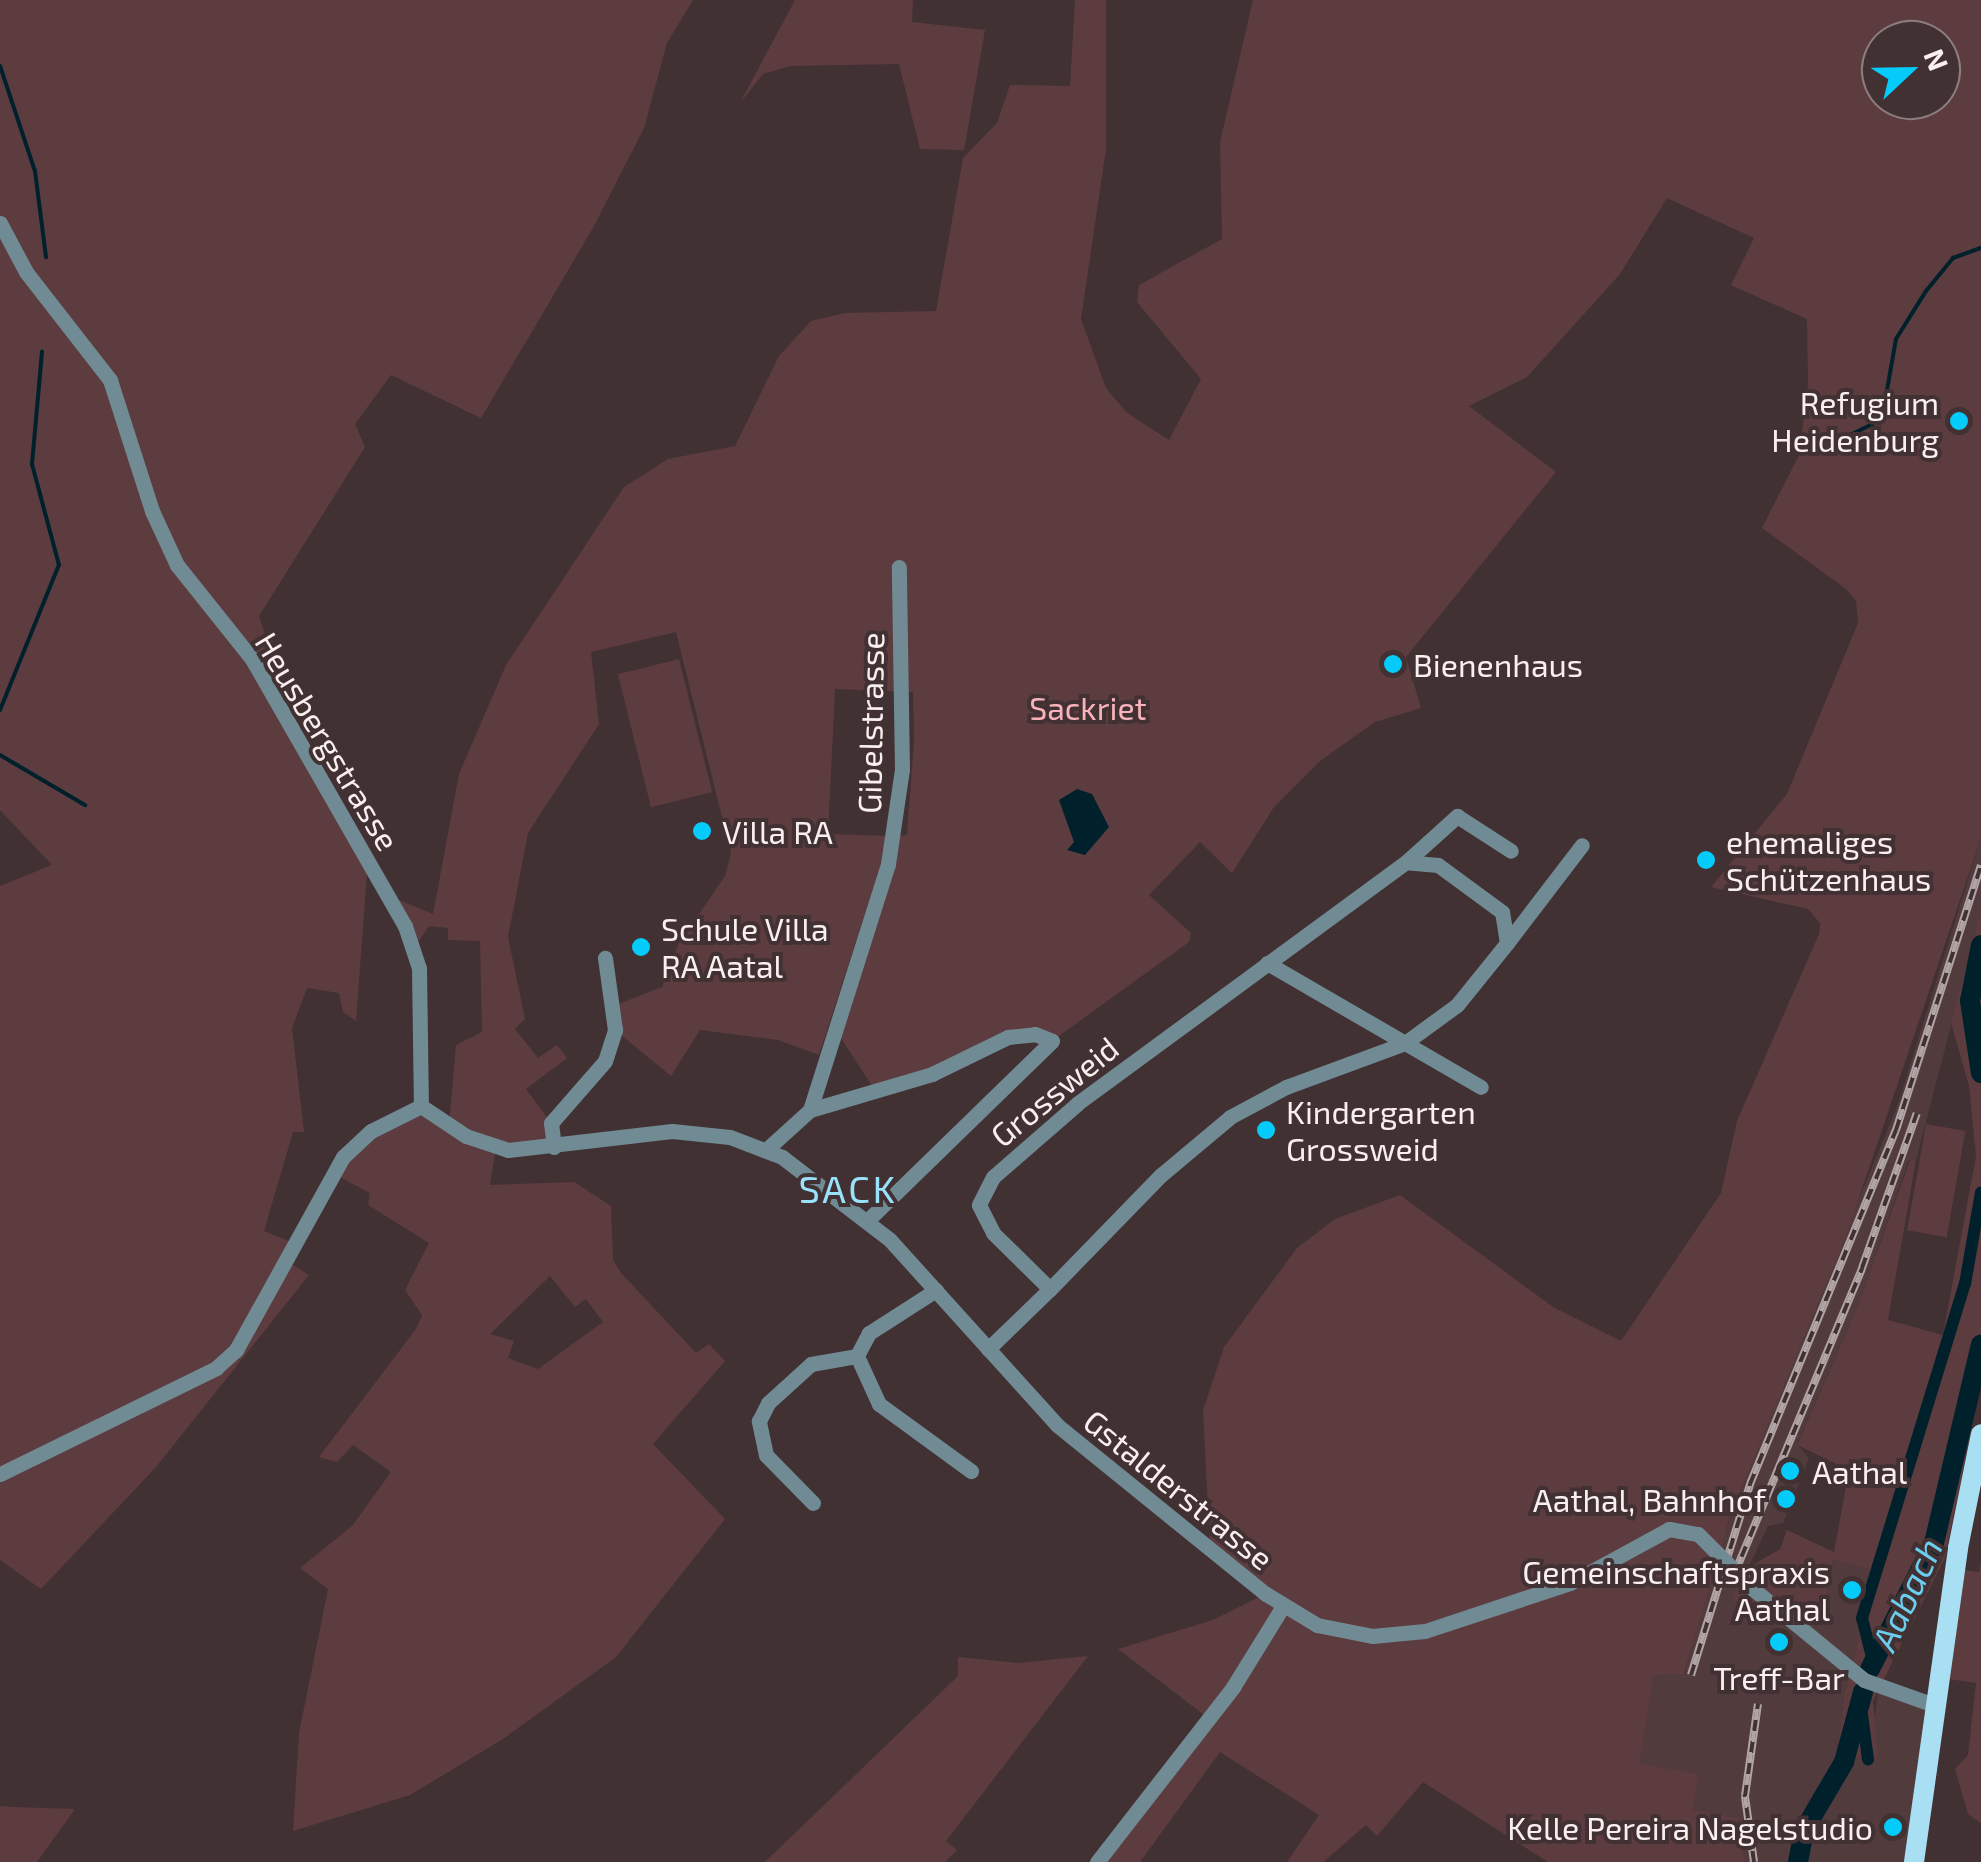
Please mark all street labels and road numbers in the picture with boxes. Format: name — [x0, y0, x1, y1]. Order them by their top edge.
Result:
street label: Heusbergstrasse — [248, 625, 408, 857]
street label: Gibelstrasse — [849, 632, 891, 814]
street label: Grossweid — [982, 1028, 1126, 1154]
street label: Gstalderstrasse — [1077, 1401, 1281, 1577]

